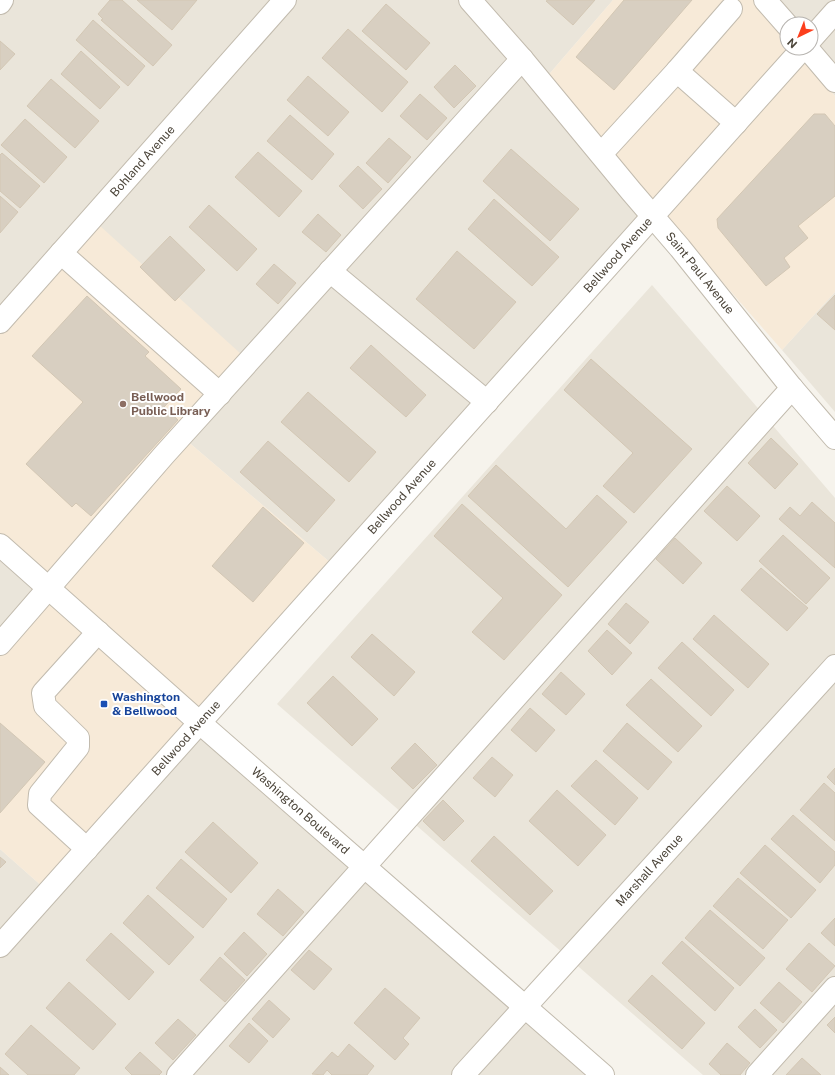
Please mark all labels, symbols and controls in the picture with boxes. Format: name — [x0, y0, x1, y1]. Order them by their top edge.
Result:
north arrow — [779, 16, 819, 56]
text: N — [785, 36, 799, 51]
street label: Bohland Avenue — [107, 122, 178, 199]
street label: Bellwood Avenue — [581, 214, 655, 295]
street label: Saint Paul Avenue — [663, 229, 737, 317]
place label: Bellwood Public Library — [131, 390, 211, 418]
marker: Bellwood Public Library — [118, 399, 128, 409]
street label: Bellwood Avenue — [365, 456, 439, 537]
place label: Washington & Bellwood — [112, 690, 180, 718]
street label: Bellwood Avenue — [149, 697, 223, 778]
marker: Washington & Bellwood — [99, 699, 109, 709]
street label: Washington Boulevard — [249, 764, 352, 857]
street label: Marshall Avenue — [613, 831, 686, 909]

